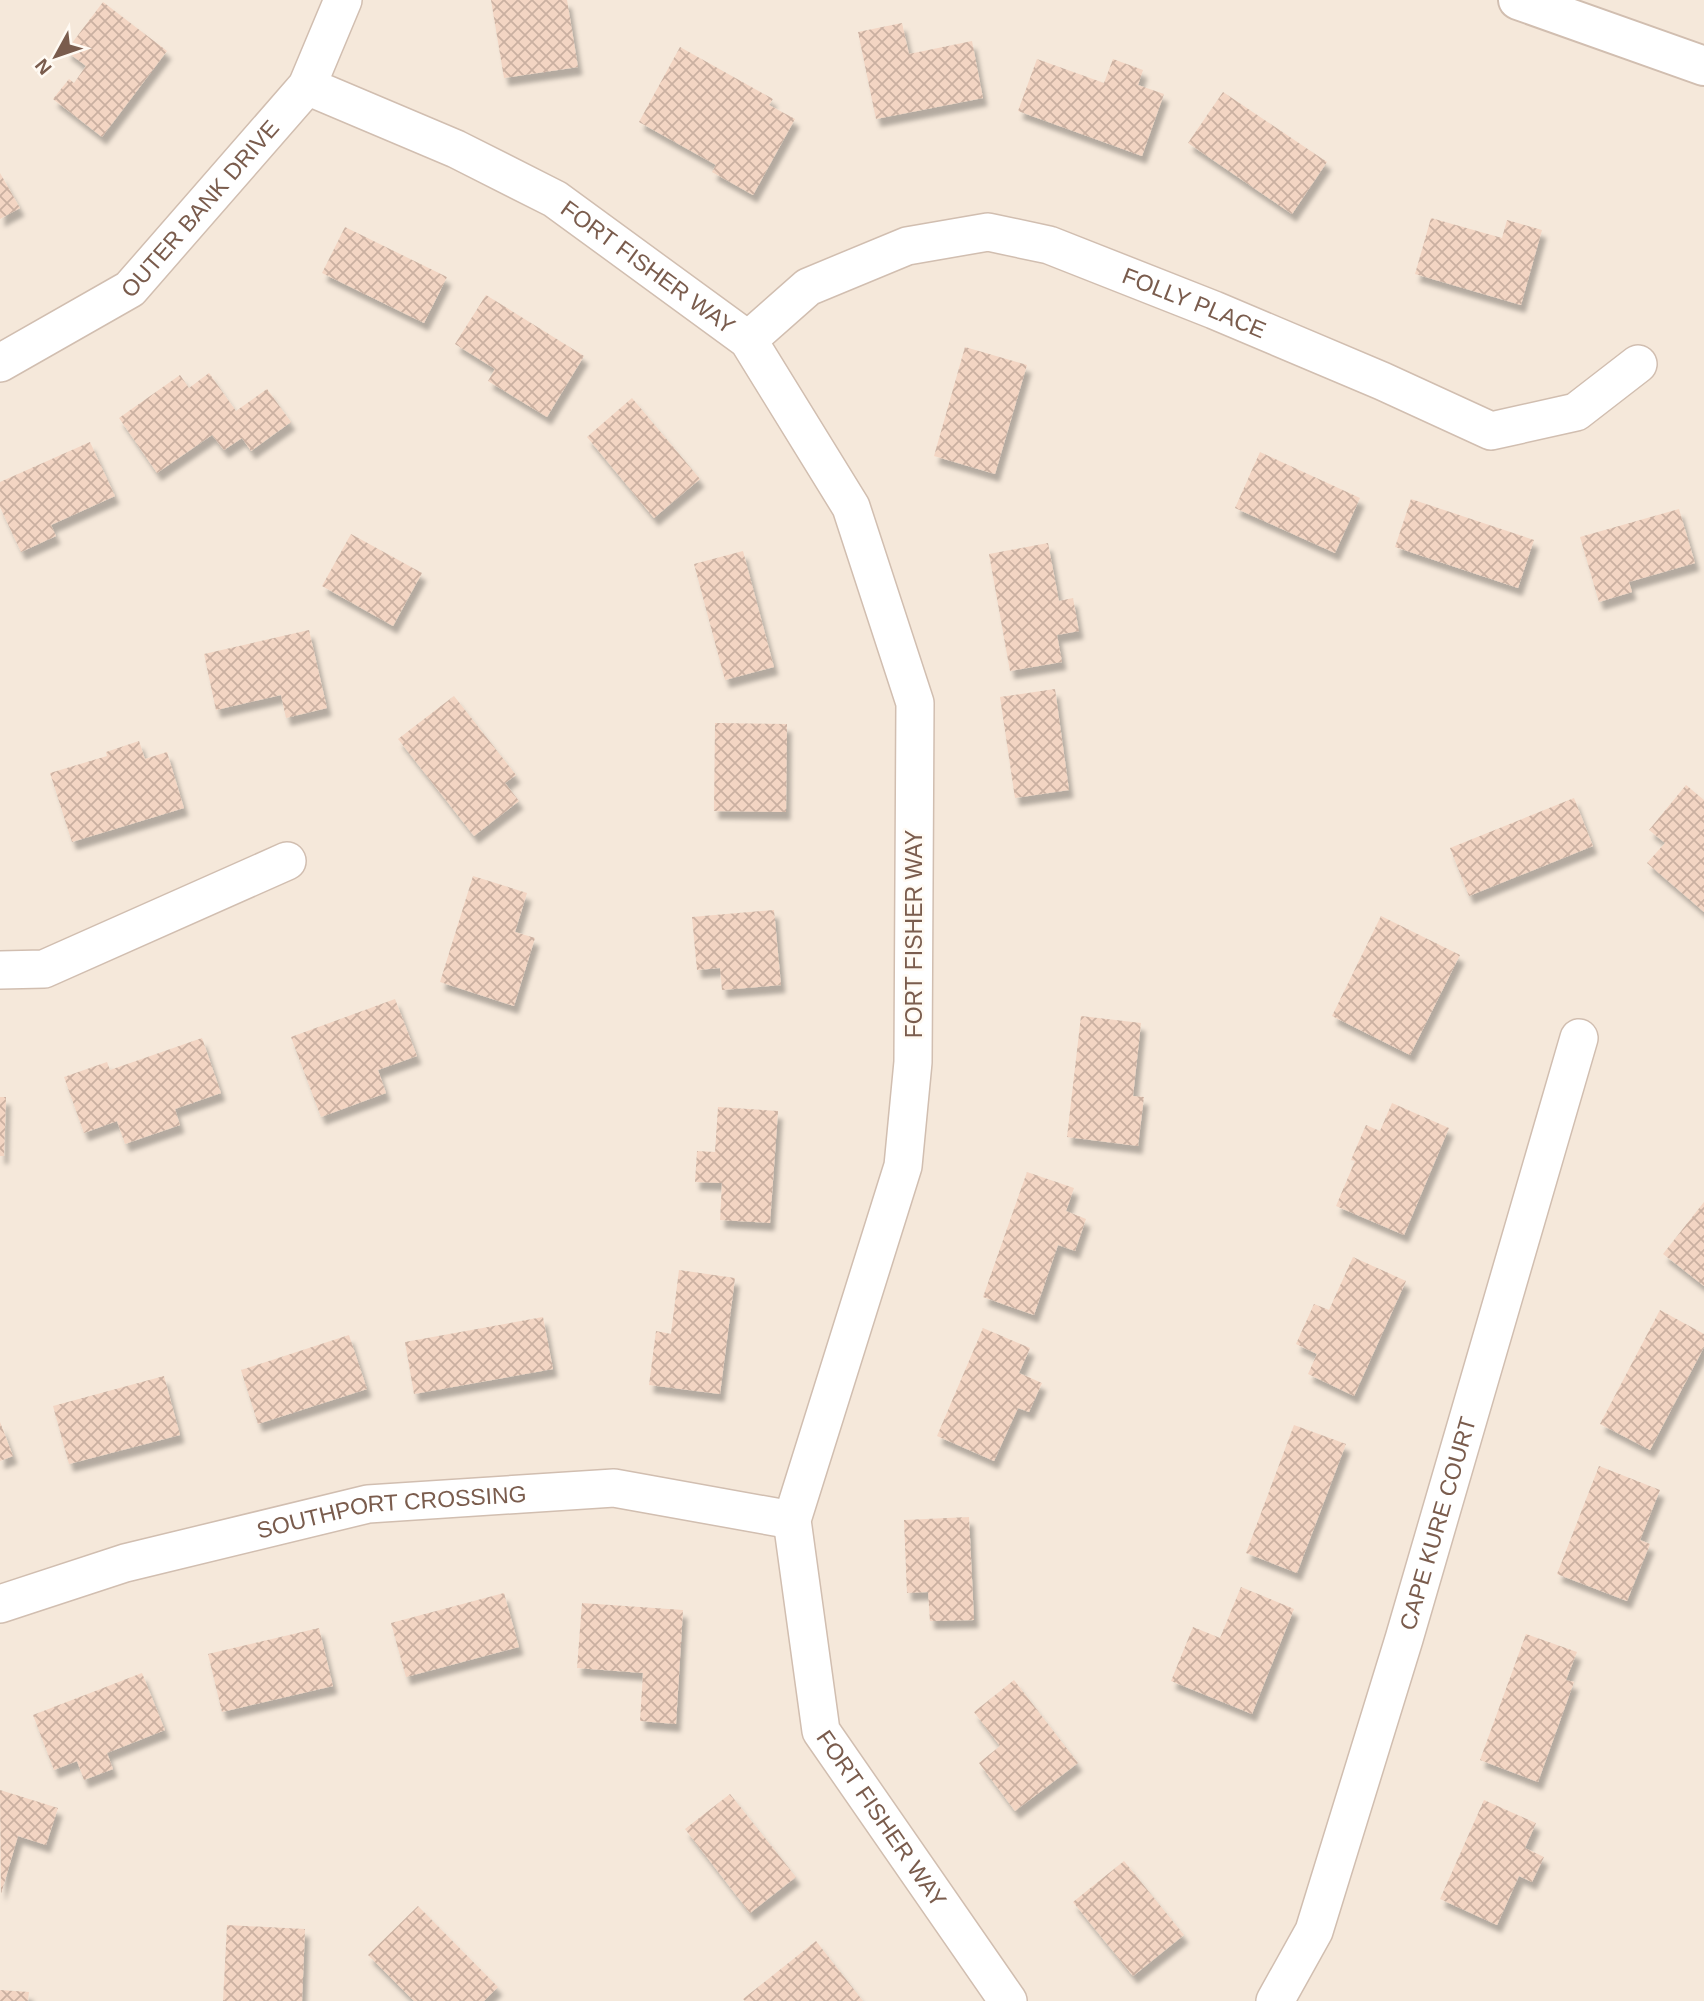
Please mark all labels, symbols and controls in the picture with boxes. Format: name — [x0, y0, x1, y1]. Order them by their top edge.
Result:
north arrow — [21, 21, 91, 91]
text: N — [31, 55, 56, 79]
street label: OUTER BANK DRIVE — [116, 115, 284, 303]
street label: FORT FISHER WAY — [556, 195, 740, 339]
street label: FOLLY PLACE — [1119, 262, 1270, 343]
street label: FORT FISHER WAY — [901, 830, 927, 1038]
street label: CAPE KURE COURT — [1394, 1414, 1481, 1633]
street label: SOUTHPORT CROSSING — [254, 1481, 527, 1544]
street label: FORT FISHER WAY — [811, 1725, 952, 1912]

